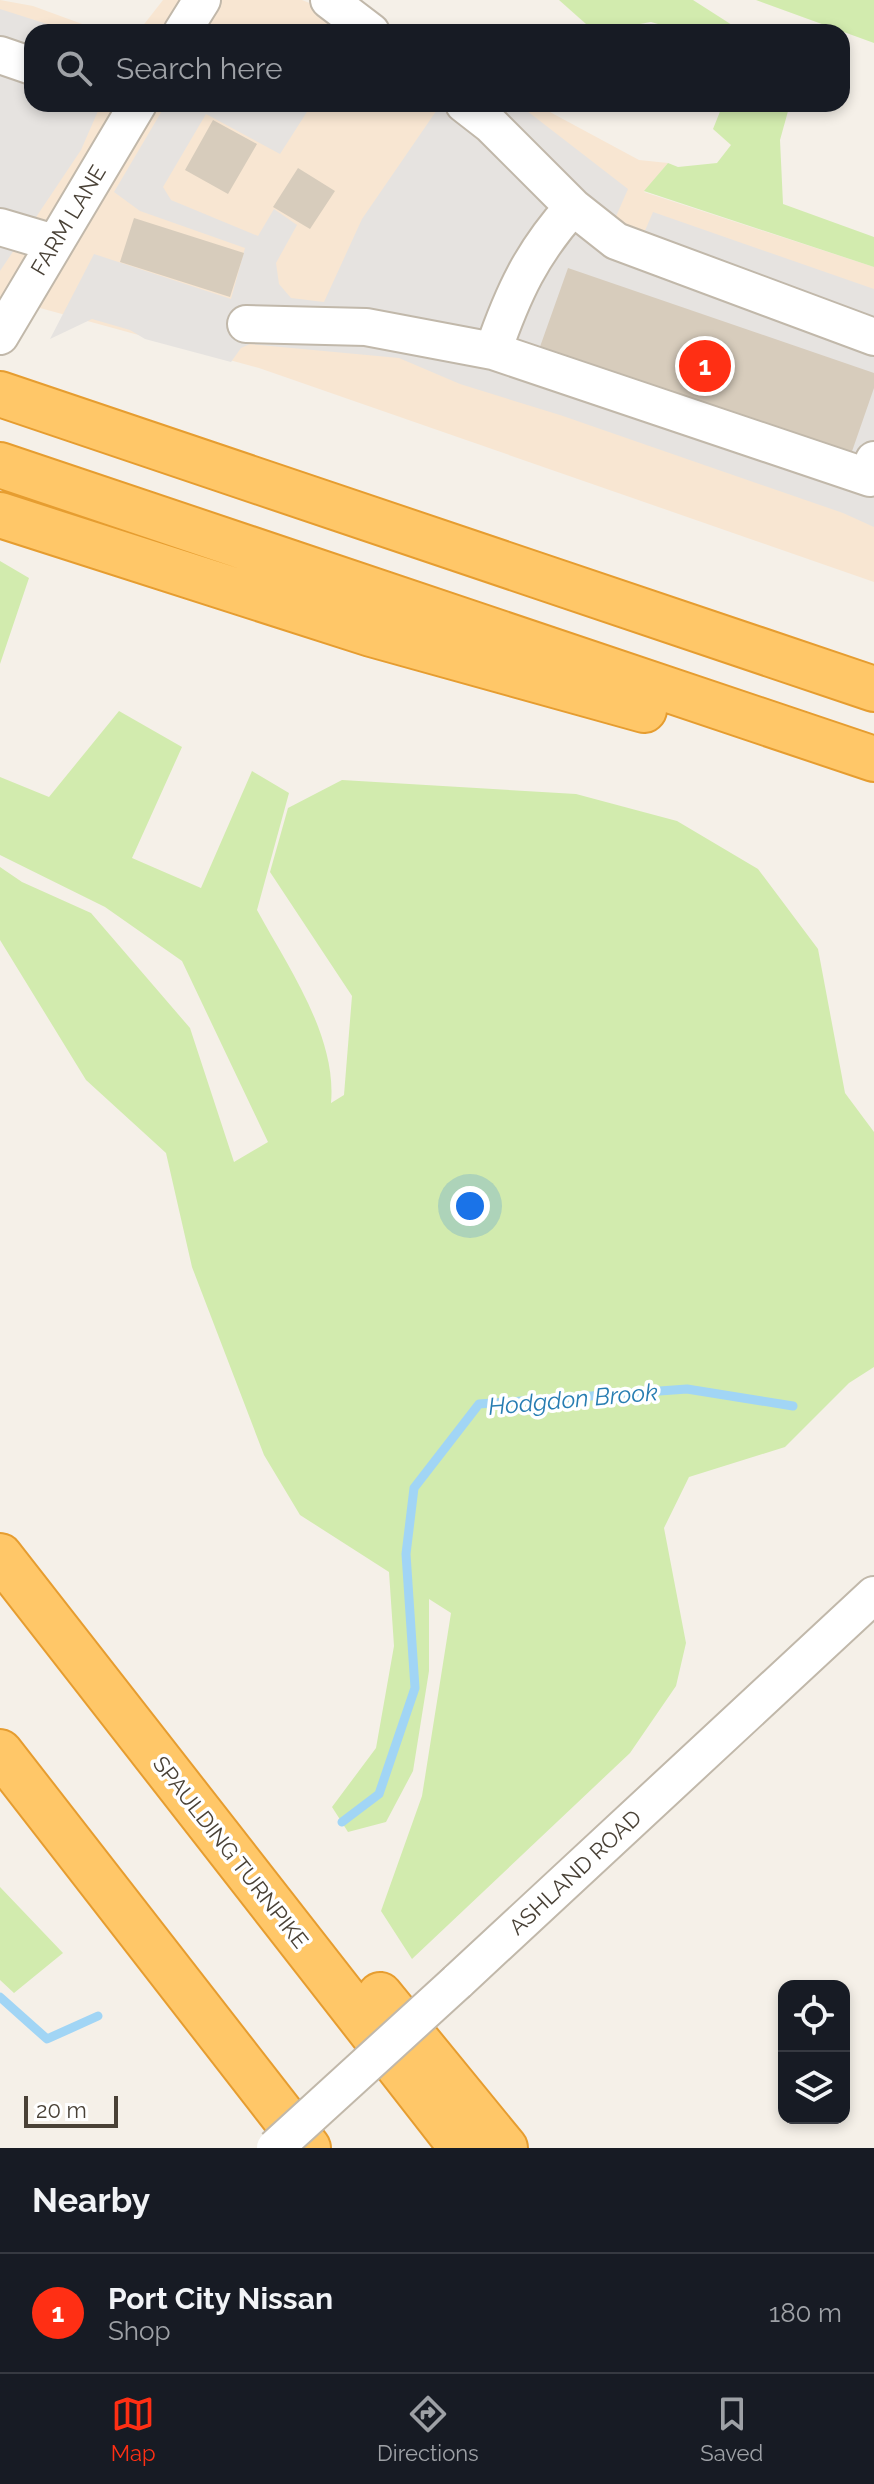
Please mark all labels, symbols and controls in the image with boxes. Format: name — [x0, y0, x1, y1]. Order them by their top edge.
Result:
search box — [24, 24, 850, 112]
icon: search — [52, 46, 96, 90]
text: Search here — [116, 51, 283, 86]
street label: FARM LANE — [25, 160, 111, 280]
pin: 1 — [679, 336, 731, 396]
your location — [450, 1186, 490, 1226]
water label: Hodgdon Brook — [487, 1377, 659, 1421]
street label: SPAULDING TURNPIKE — [148, 1751, 314, 1953]
street label: ASHLAND ROAD — [504, 1804, 646, 1940]
map controls — [778, 1980, 850, 2124]
button: locate — [778, 1980, 850, 2052]
button: layers — [778, 2052, 850, 2124]
scale bar — [24, 2092, 118, 2128]
text: 20 m — [36, 2097, 87, 2123]
text: Nearby — [32, 2180, 150, 2220]
text: Port City Nissan — [108, 2281, 333, 2316]
text: 1 — [52, 2298, 64, 2328]
text: 180 m — [769, 2298, 842, 2328]
text: Shop — [108, 2316, 170, 2346]
tab: Map — [111, 2392, 156, 2466]
tab: Directions — [377, 2392, 479, 2466]
tab: Saved — [700, 2392, 763, 2466]

